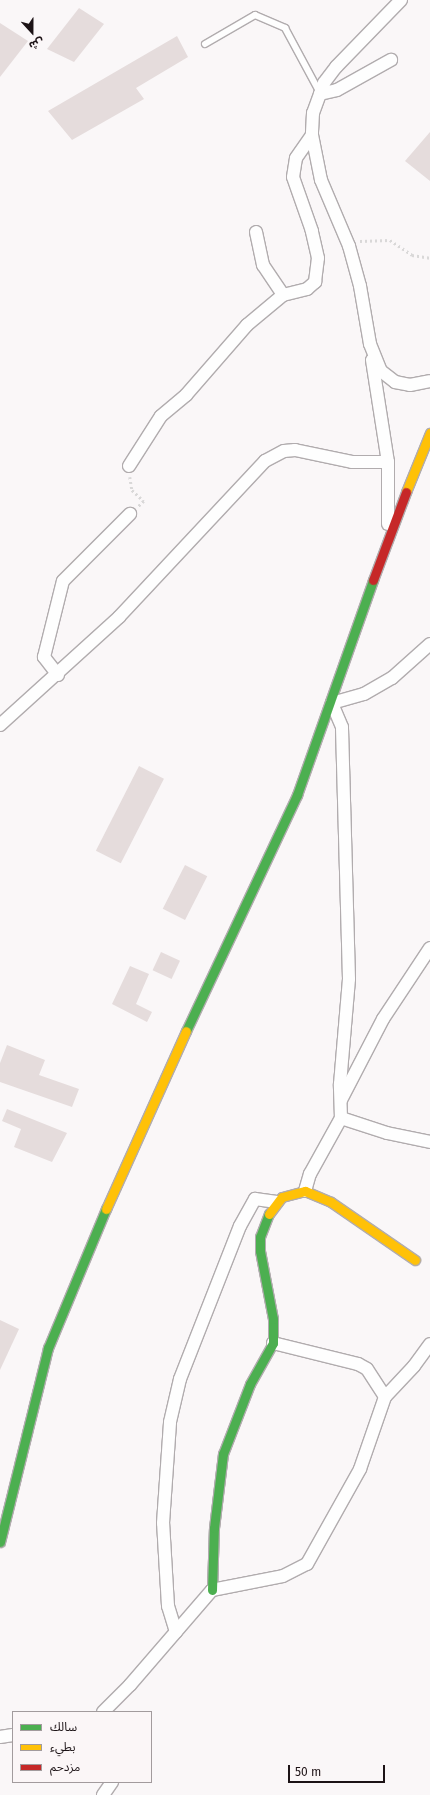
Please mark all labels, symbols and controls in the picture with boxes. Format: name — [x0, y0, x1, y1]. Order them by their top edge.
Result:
north arrow — [12, 12, 52, 52]
text: ش — [27, 35, 46, 52]
legend — [12, 1711, 152, 1783]
text: سالك — [50, 1720, 77, 1734]
text: بطيء — [50, 1740, 76, 1754]
scale bar — [290, 1757, 387, 1783]
text: مزدحم — [50, 1760, 80, 1774]
text: 50 m — [295, 1765, 321, 1779]

